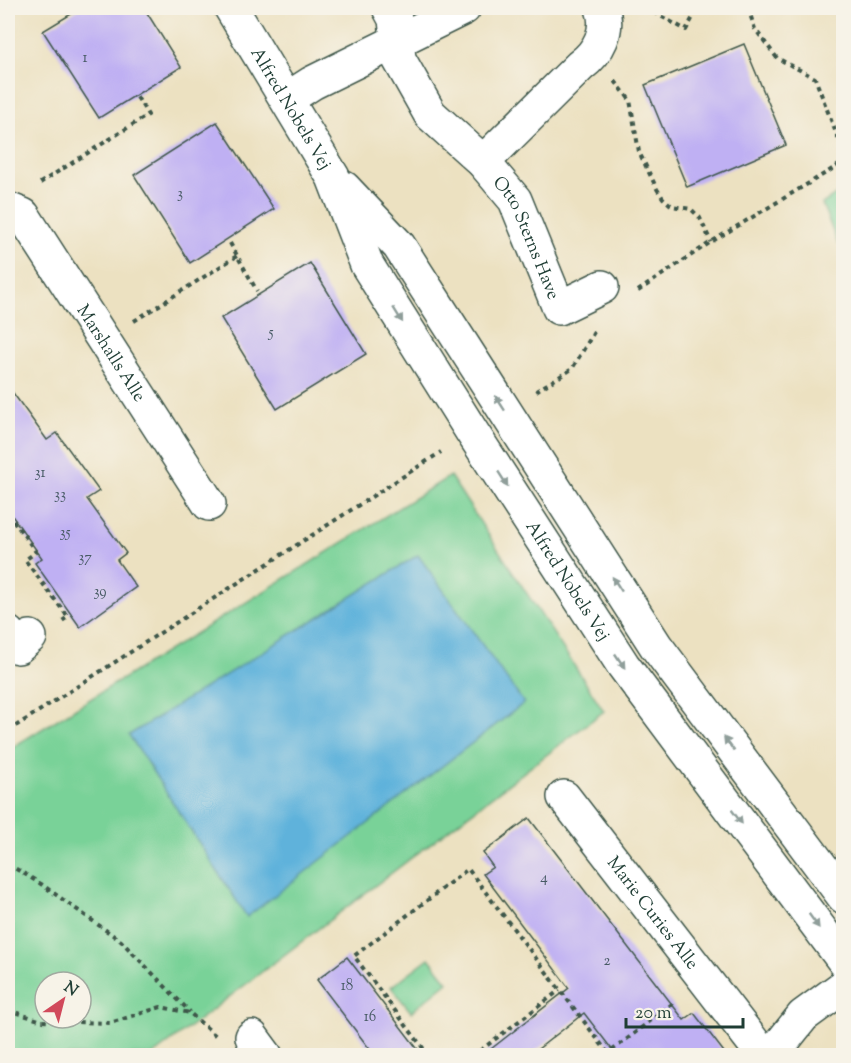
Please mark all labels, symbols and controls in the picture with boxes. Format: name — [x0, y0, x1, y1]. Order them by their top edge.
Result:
street label: Alfred Nobels Vej — [243, 43, 337, 175]
house number: 1 — [82, 48, 88, 69]
street label: Otto Sterns Have — [485, 171, 565, 304]
house number: 3 — [177, 184, 183, 205]
street label: Marshalls Alle — [69, 300, 151, 408]
one-way arrow — [393, 307, 404, 323]
house number: 5 — [267, 323, 274, 344]
one-way arrow — [495, 395, 506, 411]
house number: 31 — [34, 463, 46, 484]
one-way arrow — [497, 471, 508, 488]
house number: 33 — [54, 485, 66, 506]
street label: Alfred Nobels Vej — [518, 516, 615, 647]
house number: 35 — [59, 523, 71, 544]
house number: 37 — [78, 548, 92, 569]
one-way arrow — [611, 577, 623, 593]
house number: 39 — [93, 582, 107, 603]
one-way arrow — [614, 652, 626, 668]
one-way arrow — [723, 736, 735, 752]
one-way arrow — [730, 809, 743, 825]
street label: Marie Curies Alle — [599, 852, 704, 976]
house number: 4 — [540, 868, 548, 889]
one-way arrow — [808, 913, 820, 929]
house number: 2 — [603, 951, 611, 972]
north arrow — [33, 970, 93, 1030]
house number: 18 — [341, 976, 353, 997]
text: N — [58, 977, 82, 1003]
scale bar — [626, 991, 743, 1029]
text: 20 m — [635, 1001, 672, 1027]
house number: 16 — [364, 1007, 376, 1028]

